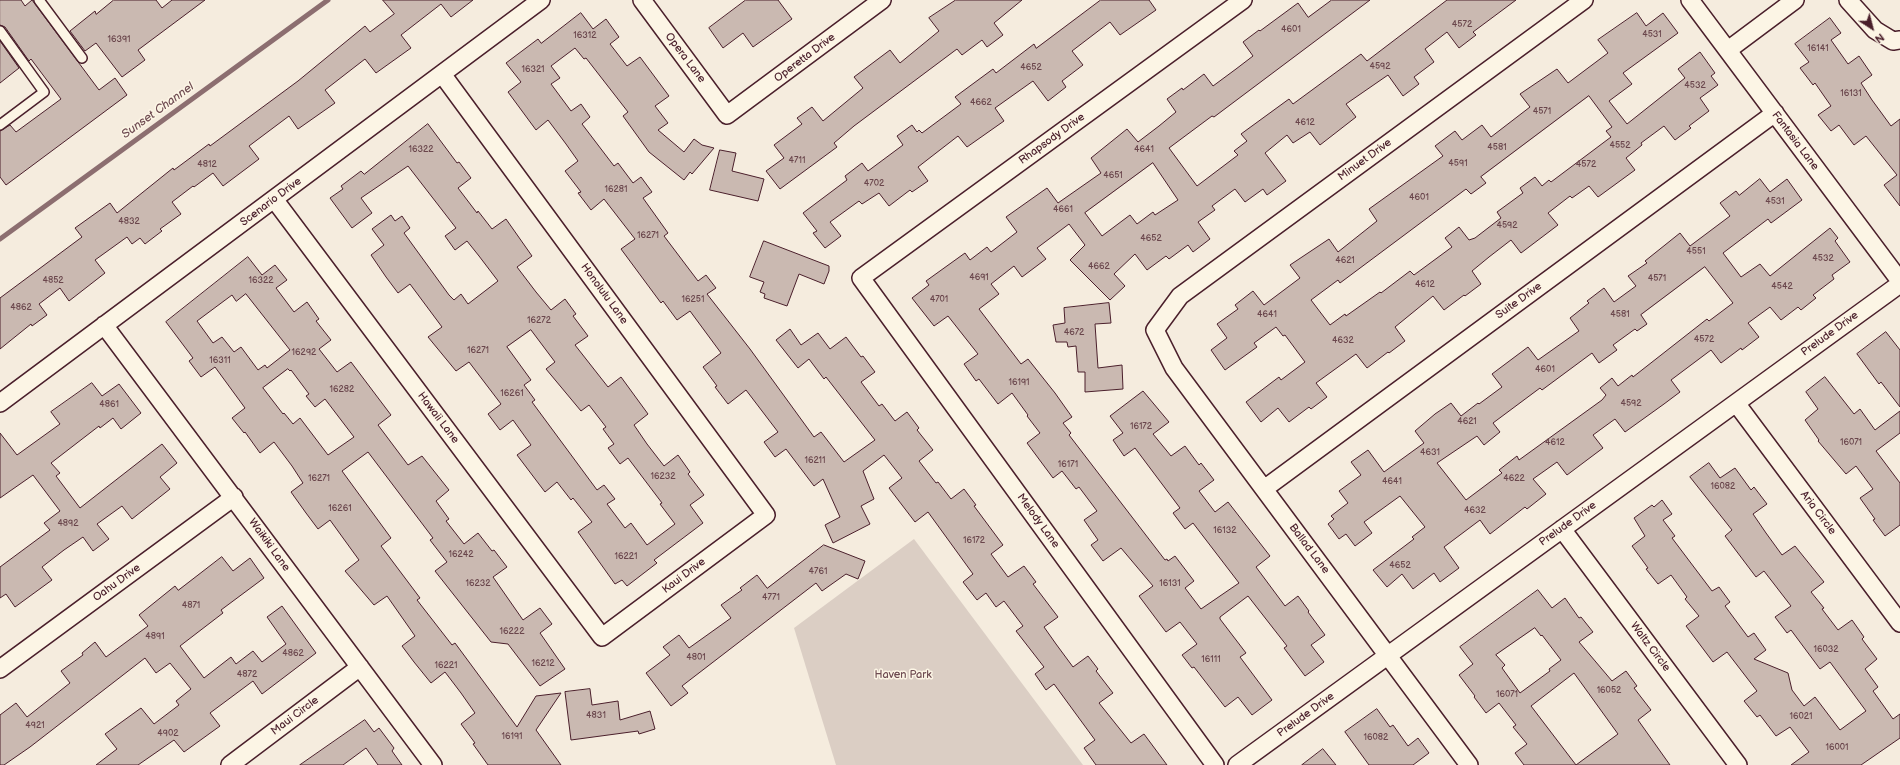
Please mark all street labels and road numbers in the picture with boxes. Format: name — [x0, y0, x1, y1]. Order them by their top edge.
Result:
street label: Opera Lane — [662, 30, 708, 86]
street label: Operetta Drive — [772, 31, 838, 85]
street label: Fantasia Lane — [1769, 109, 1821, 173]
street label: Rhapsody Drive — [1016, 111, 1088, 167]
street label: Minuet Drive — [1336, 136, 1394, 184]
street label: Scenario Drive — [238, 175, 304, 229]
street label: Honolulu Lane — [578, 261, 630, 327]
street label: Suite Drive — [1493, 280, 1545, 322]
street label: Prelude Drive — [1799, 309, 1861, 359]
street label: Hawaii Lane — [414, 390, 462, 446]
street label: Aria Circle — [1797, 489, 1839, 537]
street label: Melody Lane — [1014, 491, 1062, 551]
street label: Prelude Drive — [1537, 499, 1599, 549]
street label: Waikiki Lane — [245, 516, 293, 574]
street label: Ballad Lane — [1286, 521, 1332, 577]
street label: Kaui Drive — [660, 555, 708, 597]
street label: Oahu Drive — [91, 561, 143, 605]
street label: Waltz Circle — [1627, 620, 1673, 674]
street label: Prelude Drive — [1275, 690, 1337, 740]
street label: Maui Circle — [269, 694, 321, 738]

